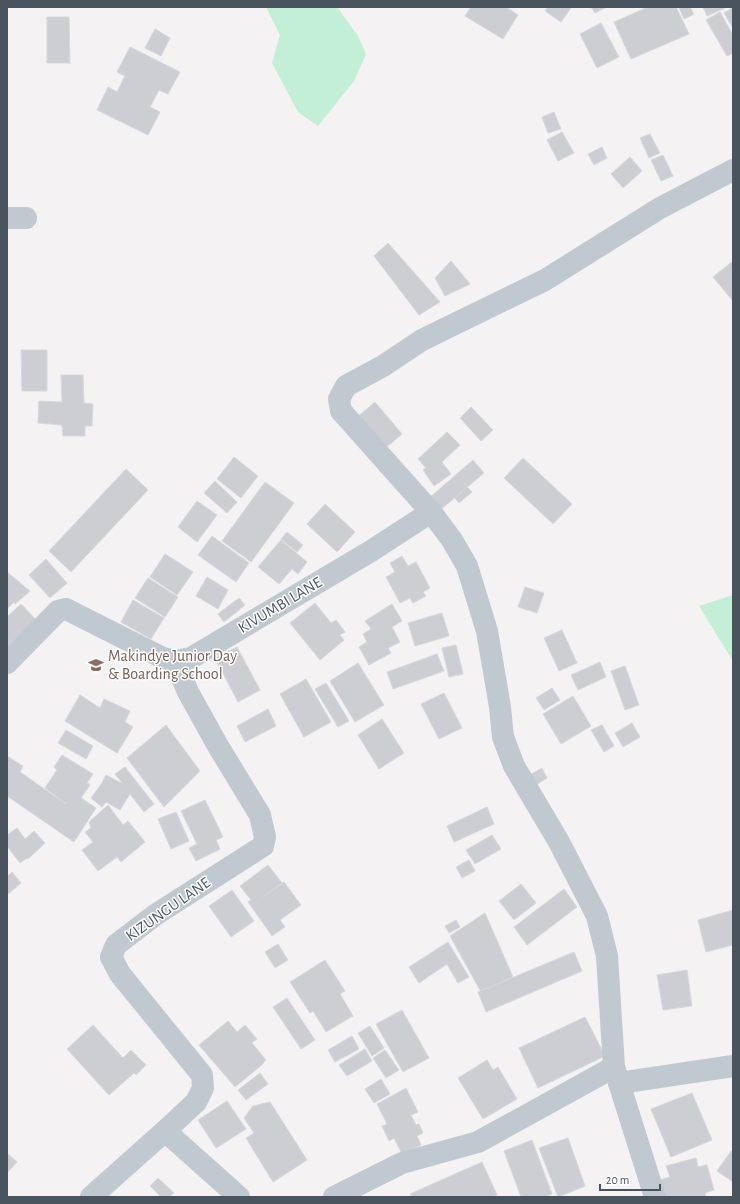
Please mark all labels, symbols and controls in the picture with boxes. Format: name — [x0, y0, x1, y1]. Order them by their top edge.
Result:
street label: KIVUMBI LANE — [235, 574, 325, 636]
place label: Makindye Junior Day & Boarding School — [108, 648, 237, 682]
school or university icon: Makindye Junior Day & Boarding School — [87, 656, 105, 674]
street label: KIZUNGU LANE — [123, 874, 213, 944]
scale bar — [600, 1166, 660, 1192]
text: 20 m — [606, 1174, 629, 1186]

